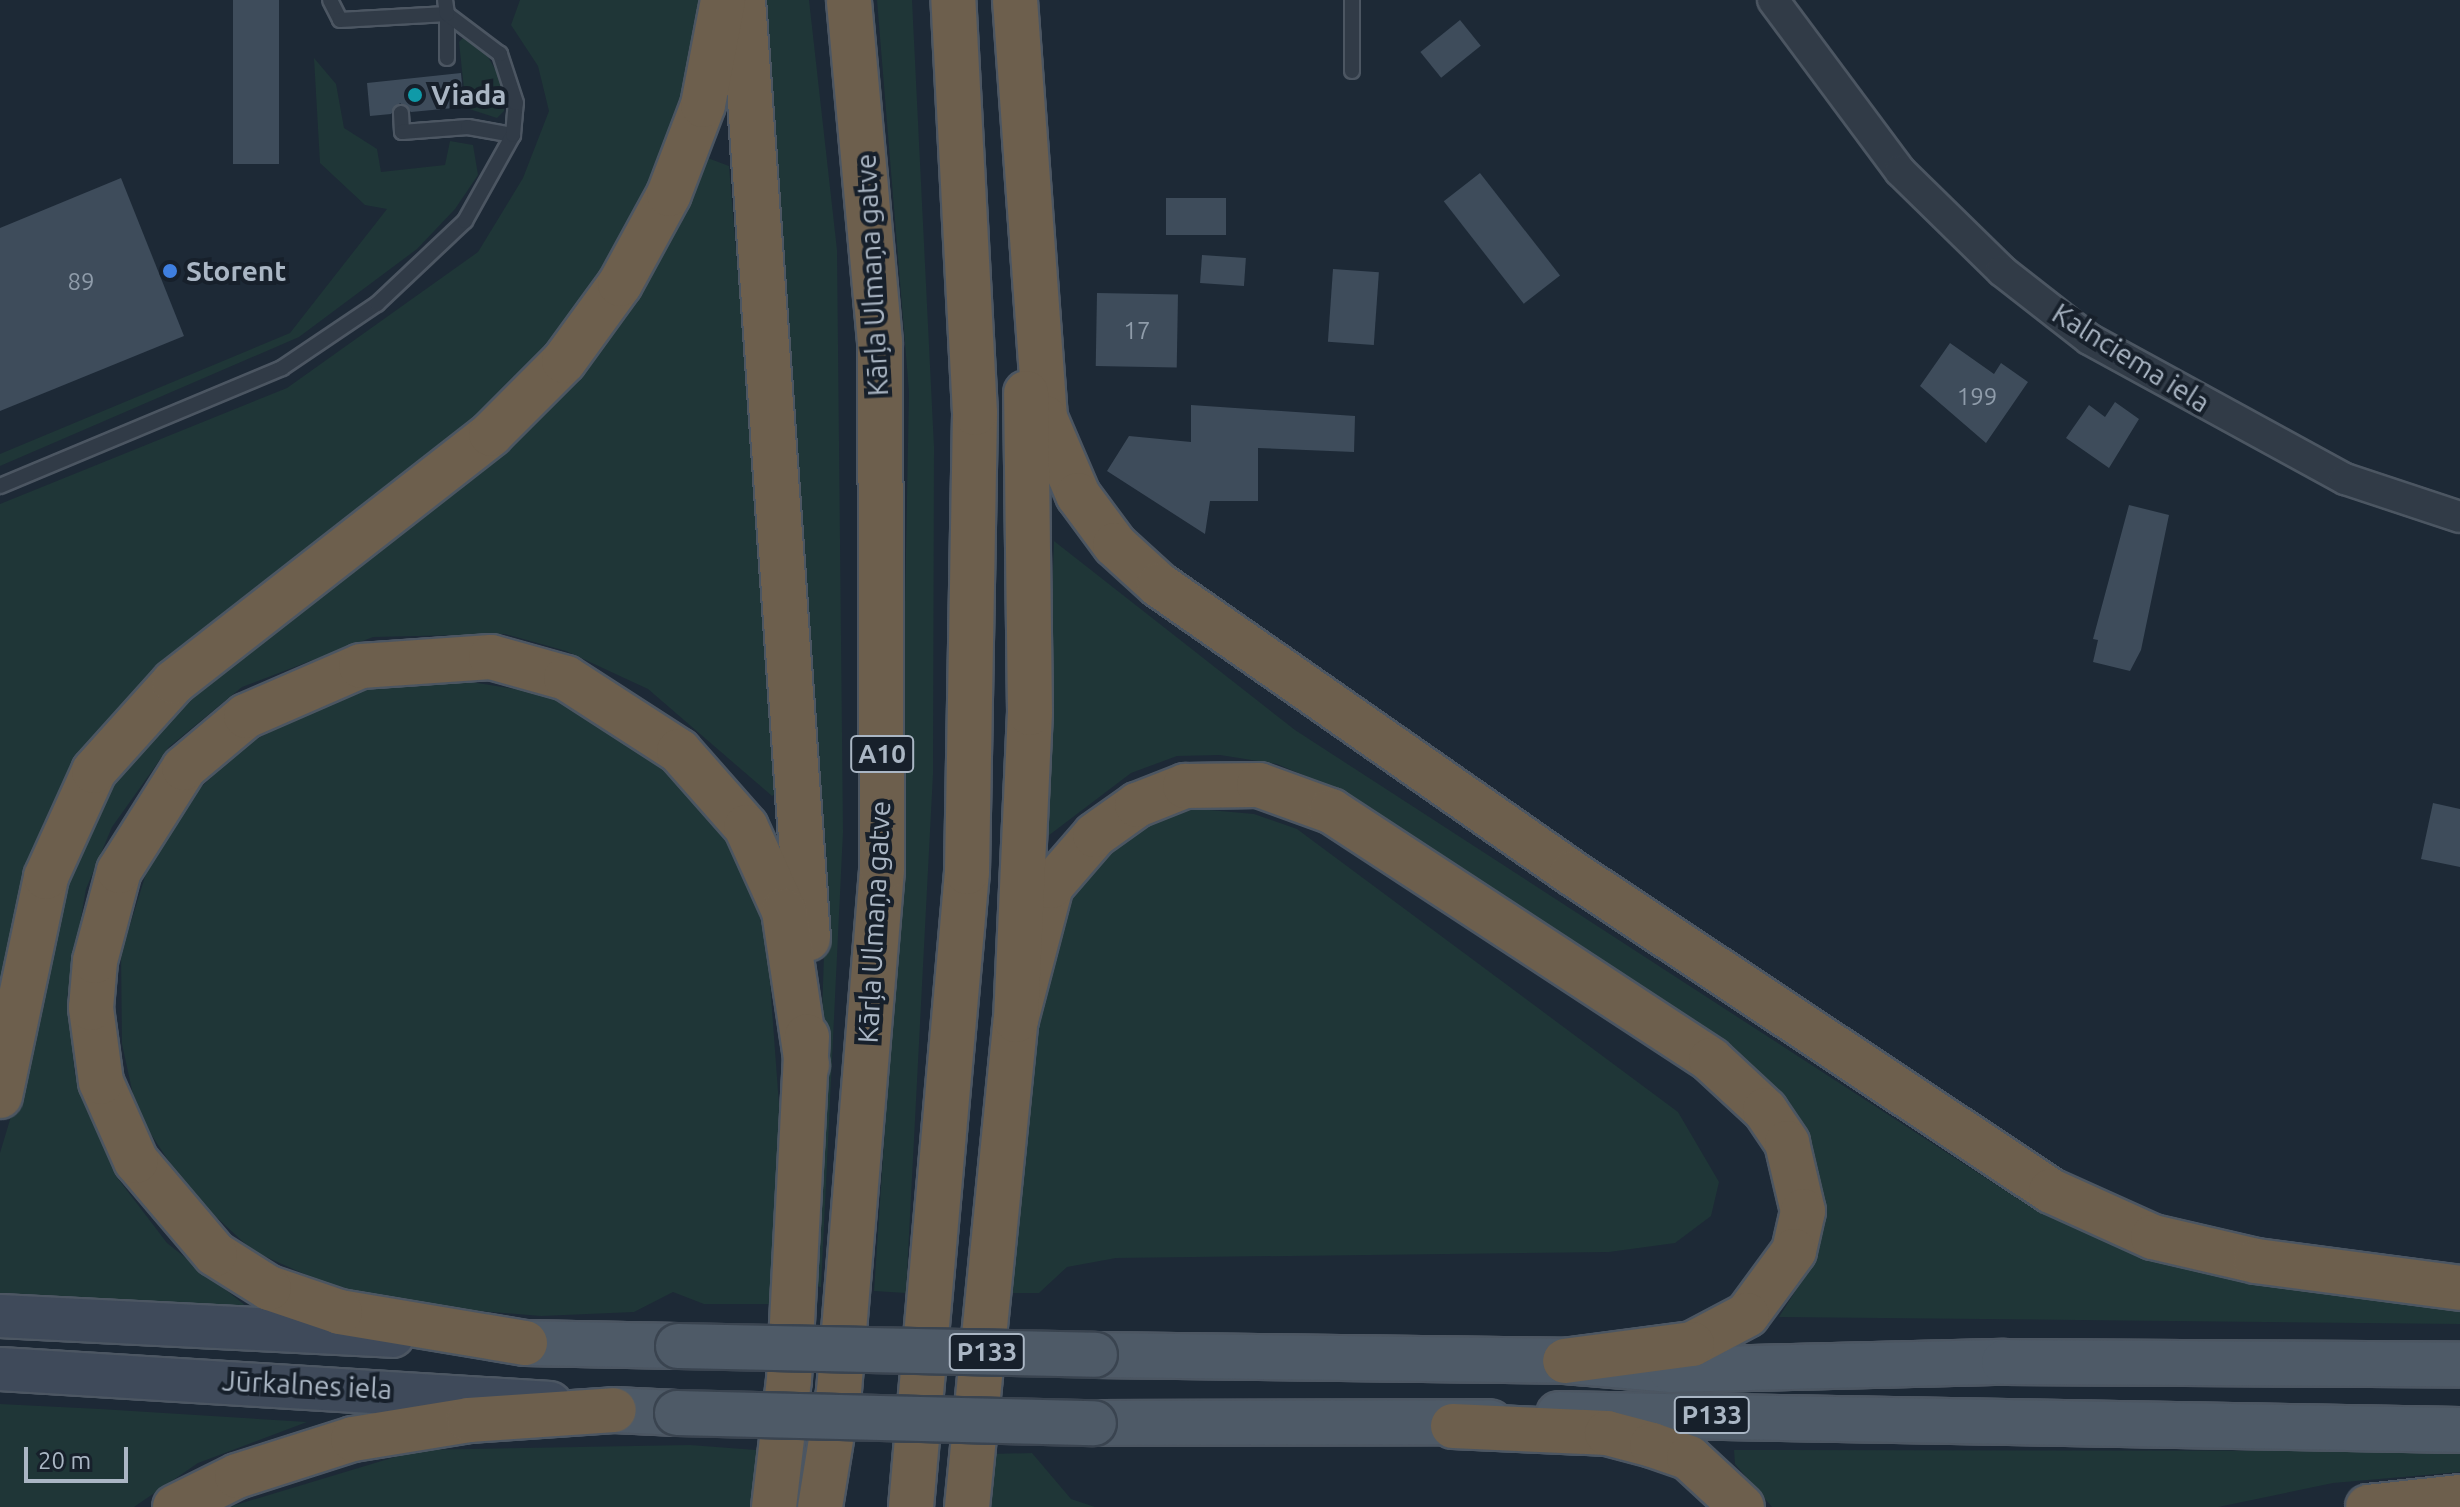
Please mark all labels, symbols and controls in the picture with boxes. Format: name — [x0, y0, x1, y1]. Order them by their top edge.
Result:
place label: Viada — [431, 78, 506, 112]
marker: Viada — [406, 86, 424, 104]
street label: Kārļa Ulmaņa gatve — [849, 153, 895, 397]
place label: Storent — [186, 254, 286, 288]
marker: Storent — [161, 262, 179, 280]
house number: 89 — [67, 268, 95, 296]
street label: Kalnciema iela — [2046, 296, 2216, 420]
house number: 17 — [1123, 317, 1151, 345]
house number: 199 — [1957, 383, 1997, 411]
road number: A10 — [850, 732, 914, 776]
street label: Kārļa Ulmaņa gatve — [851, 800, 897, 1044]
road number: P133 — [947, 1330, 1027, 1374]
street label: Jūrkalnes iela — [221, 1364, 393, 1406]
road number: P133 — [1672, 1393, 1752, 1437]
scale bar — [28, 1431, 132, 1481]
text: 20 m — [38, 1447, 91, 1474]

